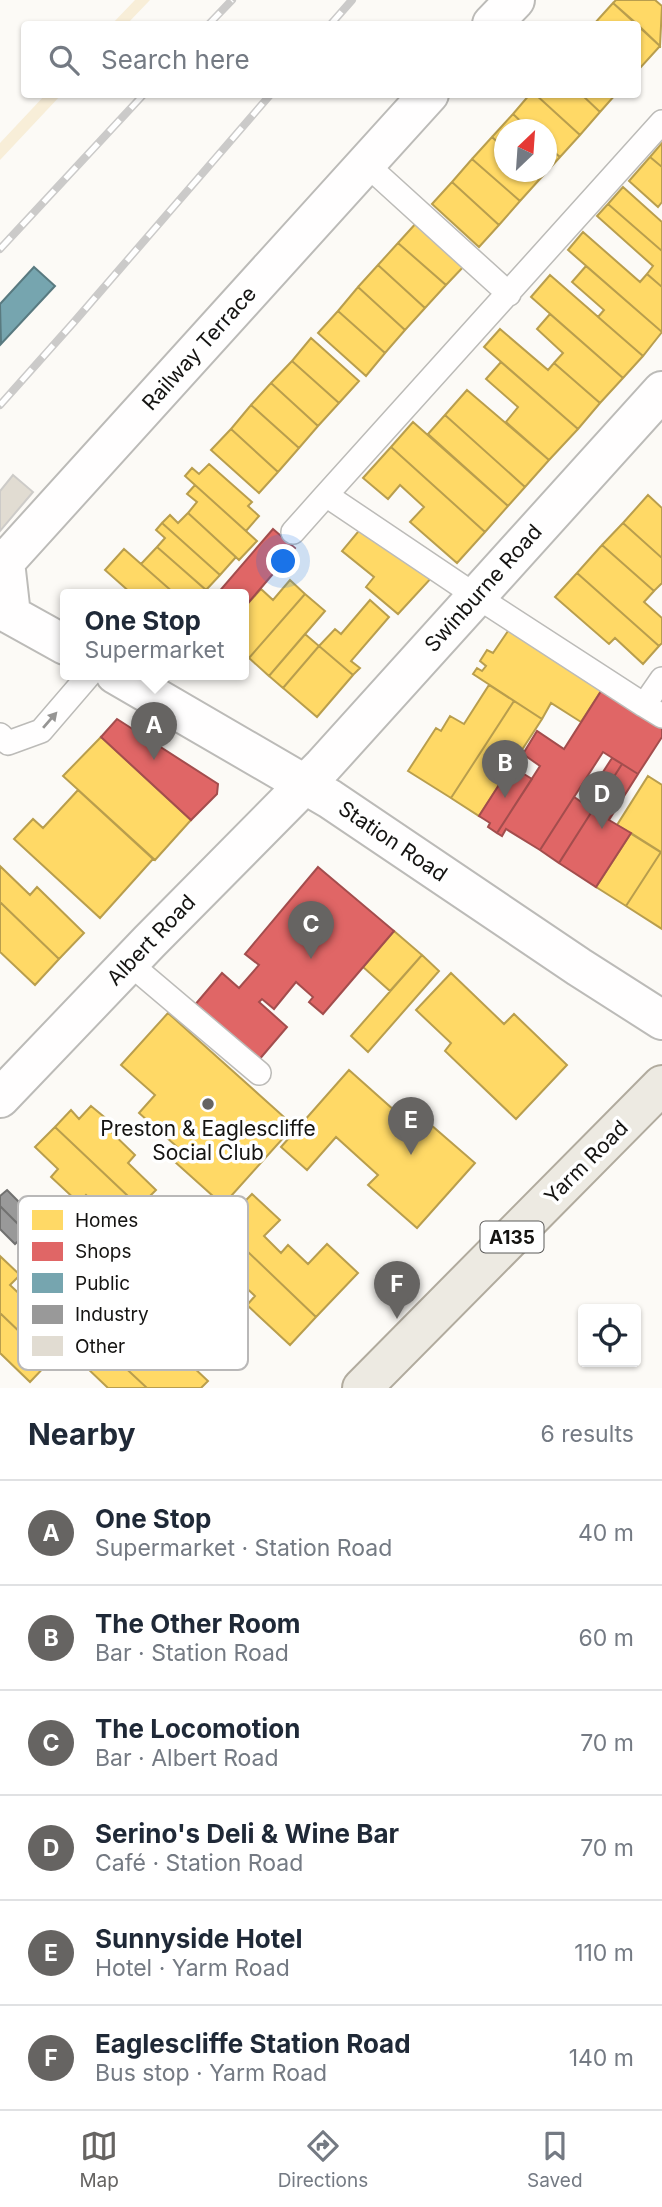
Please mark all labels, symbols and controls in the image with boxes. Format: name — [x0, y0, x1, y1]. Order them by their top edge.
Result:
search box — [21, 21, 641, 98]
icon: search — [45, 41, 83, 79]
text: Search here — [101, 44, 250, 75]
north arrow — [494, 119, 557, 182]
street label: Railway Terrace — [137, 281, 261, 415]
street label: Swinburne Road — [419, 519, 547, 657]
your location — [266, 544, 300, 578]
popup — [60, 589, 249, 680]
text: One Stop — [85, 605, 201, 636]
text: Supermarket — [85, 636, 225, 664]
pin: A — [131, 702, 177, 760]
one-way arrow — [42, 711, 58, 729]
pin: B — [482, 740, 528, 798]
pin: D — [579, 771, 625, 829]
street label: Station Road — [334, 795, 452, 887]
street label: Albert Road — [102, 889, 200, 991]
pin: C — [288, 901, 334, 959]
marker: Preston & Eaglescliffe Social Club — [200, 1096, 216, 1112]
pin: E — [388, 1097, 434, 1155]
street label: Yarm Road — [539, 1115, 633, 1209]
place label: Preston & Eaglescliffe Social Club — [100, 1116, 316, 1165]
legend — [18, 1196, 248, 1370]
text: Homes — [75, 1209, 138, 1232]
road number: A135 — [480, 1222, 544, 1252]
text: Shops — [75, 1240, 131, 1263]
pin: F — [374, 1261, 420, 1319]
text: Public — [75, 1272, 130, 1295]
text: Industry — [75, 1303, 149, 1326]
map controls — [578, 1304, 641, 1367]
button: locate — [578, 1304, 641, 1367]
text: Other — [75, 1335, 125, 1358]
text: Nearby — [28, 1416, 136, 1452]
text: 6 results — [540, 1420, 634, 1448]
text: One Stop — [95, 1503, 212, 1534]
text: A — [42, 1519, 60, 1547]
text: 40 m — [578, 1519, 634, 1547]
text: Supermarket · Station Road — [95, 1534, 392, 1562]
text: The Other Room — [95, 1608, 301, 1639]
text: B — [43, 1624, 59, 1652]
text: 60 m — [579, 1624, 634, 1652]
text: Bar · Station Road — [95, 1639, 289, 1667]
text: The Locomotion — [95, 1713, 300, 1744]
text: C — [42, 1729, 60, 1757]
text: 70 m — [580, 1729, 634, 1757]
text: Bar · Albert Road — [95, 1744, 279, 1772]
text: Serino's Deli & Wine Bar — [95, 1818, 399, 1849]
text: D — [43, 1834, 59, 1862]
text: 70 m — [580, 1834, 634, 1862]
text: Café · Station Road — [95, 1849, 303, 1877]
text: Sunnyside Hotel — [95, 1923, 303, 1954]
text: E — [44, 1939, 58, 1967]
text: 110 m — [574, 1939, 634, 1967]
text: Hotel · Yarm Road — [95, 1954, 290, 1982]
text: Eaglescliffe Station Road — [95, 2028, 411, 2059]
text: F — [44, 2044, 58, 2072]
text: 140 m — [569, 2044, 634, 2072]
text: Bus stop · Yarm Road — [95, 2059, 327, 2087]
tab: Map — [79, 2127, 119, 2192]
tab: Directions — [278, 2127, 368, 2192]
tab: Saved — [527, 2127, 583, 2192]

